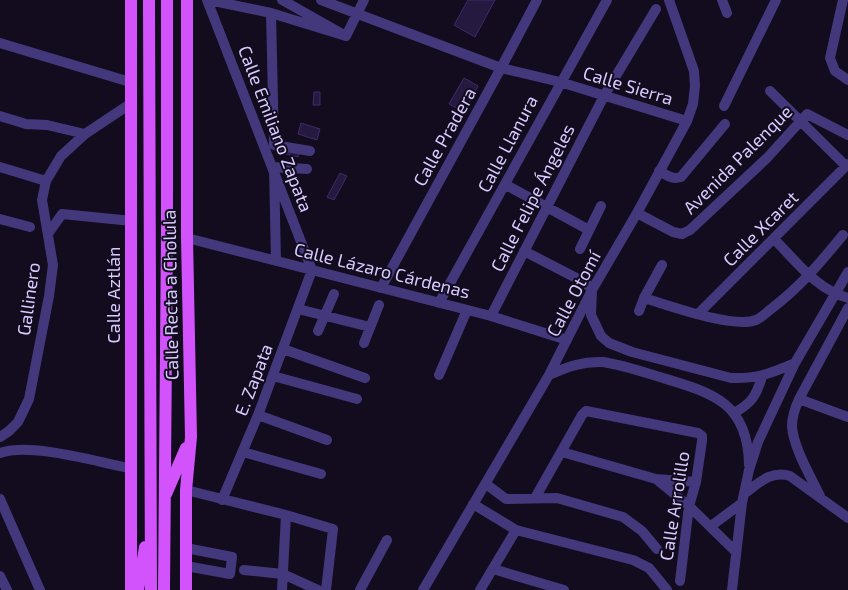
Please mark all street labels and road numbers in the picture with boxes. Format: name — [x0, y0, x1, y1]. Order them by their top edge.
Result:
street label: Calle Emiliano Zapata — [234, 42, 318, 215]
street label: Calle Sierra — [581, 61, 676, 109]
street label: Calle Pradera — [408, 83, 480, 190]
street label: Calle Llanura — [472, 91, 542, 196]
street label: Avenida Palenque — [678, 100, 796, 218]
street label: Calle Felipe Ángeles — [485, 120, 579, 275]
street label: Calle Xcaret — [718, 186, 803, 271]
street label: Calle Recta a Cholula — [158, 210, 182, 380]
street label: Calle Lázaro Cárdenas — [292, 238, 473, 303]
street label: Calle Aztlán — [102, 246, 124, 344]
street label: Calle Otomí — [541, 246, 605, 340]
street label: Gallinero — [12, 261, 44, 337]
street label: E. Zapata — [229, 341, 277, 419]
street label: Calle Arrolillo — [655, 450, 694, 562]

